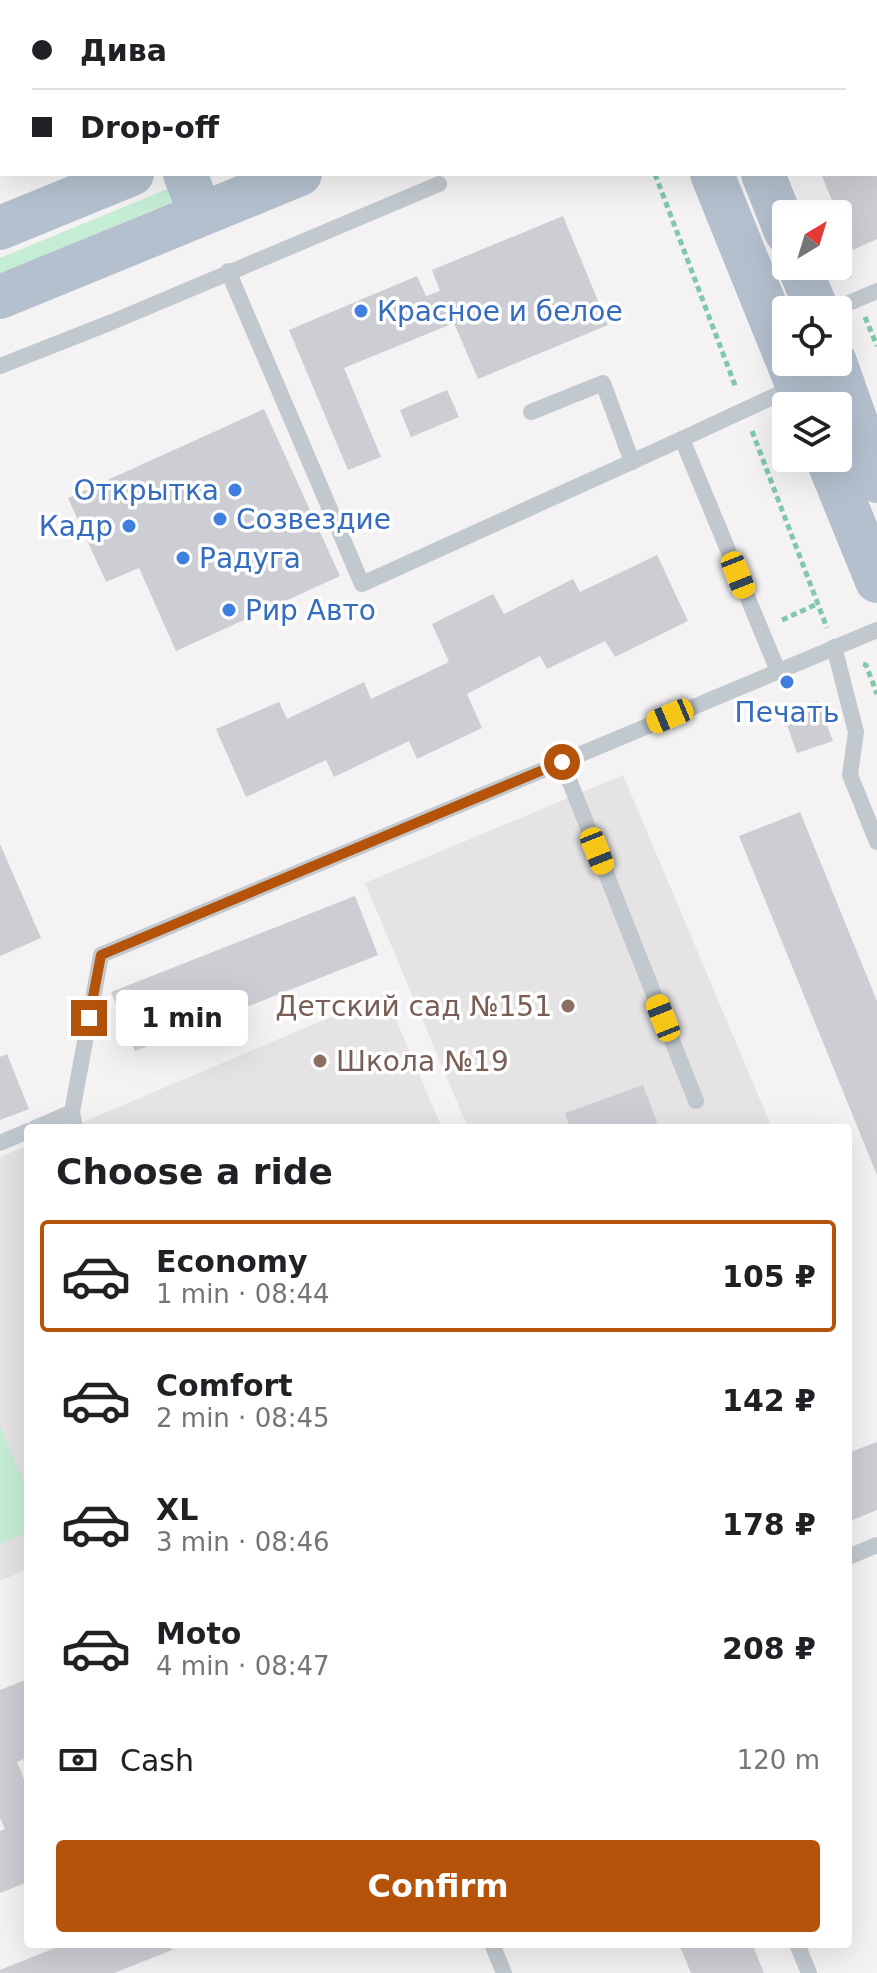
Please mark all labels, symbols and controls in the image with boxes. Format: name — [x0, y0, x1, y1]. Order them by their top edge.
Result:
text: Дива — [80, 33, 167, 68]
text: Drop-off — [80, 110, 219, 145]
north arrow — [772, 200, 852, 280]
map controls — [772, 200, 852, 472]
place label: Красное и белое — [377, 295, 623, 328]
button: locate — [772, 296, 852, 376]
marker: Красное и белое — [352, 302, 370, 320]
button: layers — [772, 392, 852, 472]
place label: Открытка — [73, 474, 219, 507]
marker: Открытка — [226, 481, 244, 499]
place label: Созвездие — [236, 503, 391, 536]
place label: Кадр — [39, 510, 113, 543]
marker: Созвездие — [211, 510, 229, 528]
marker: Кадр — [120, 517, 138, 535]
place label: Радуга — [199, 542, 301, 575]
car — [718, 548, 758, 602]
marker: Радуга — [174, 549, 192, 567]
place label: Рир Авто — [245, 594, 376, 627]
marker: Рир Авто — [220, 601, 238, 619]
marker: Печать — [778, 673, 796, 691]
car — [643, 696, 697, 736]
place label: Печать — [735, 696, 839, 729]
route start — [544, 744, 580, 780]
car — [577, 824, 617, 878]
callout: 1 min — [117, 990, 249, 1046]
place label: Детский сад №151 — [276, 990, 552, 1023]
car — [643, 991, 683, 1045]
marker: Детский сад №151 — [559, 997, 577, 1015]
route end — [71, 1000, 107, 1036]
text: 1 min — [141, 1003, 223, 1033]
place label: Школа №19 — [336, 1045, 509, 1078]
marker: Школа №19 — [311, 1052, 329, 1070]
text: Choose a ride — [56, 1151, 333, 1192]
icon: car — [60, 1240, 132, 1312]
text: Economy — [156, 1244, 308, 1279]
text: 105 ₽ — [722, 1259, 816, 1294]
text: 1 min · 08:44 — [156, 1279, 330, 1309]
icon: car — [60, 1364, 132, 1436]
text: Comfort — [156, 1368, 293, 1403]
text: 142 ₽ — [722, 1383, 816, 1418]
text: 2 min · 08:45 — [156, 1403, 330, 1433]
icon: car — [60, 1488, 132, 1560]
text: XL — [156, 1492, 198, 1527]
text: 178 ₽ — [722, 1507, 816, 1542]
text: 3 min · 08:46 — [156, 1527, 330, 1557]
icon: car — [60, 1612, 132, 1684]
text: Moto — [156, 1616, 241, 1651]
text: 208 ₽ — [722, 1631, 816, 1666]
text: 4 min · 08:47 — [156, 1651, 330, 1681]
icon: cash — [56, 1738, 100, 1782]
text: Cash — [120, 1743, 194, 1778]
text: 120 m — [737, 1745, 820, 1775]
button: Confirm — [56, 1840, 820, 1932]

